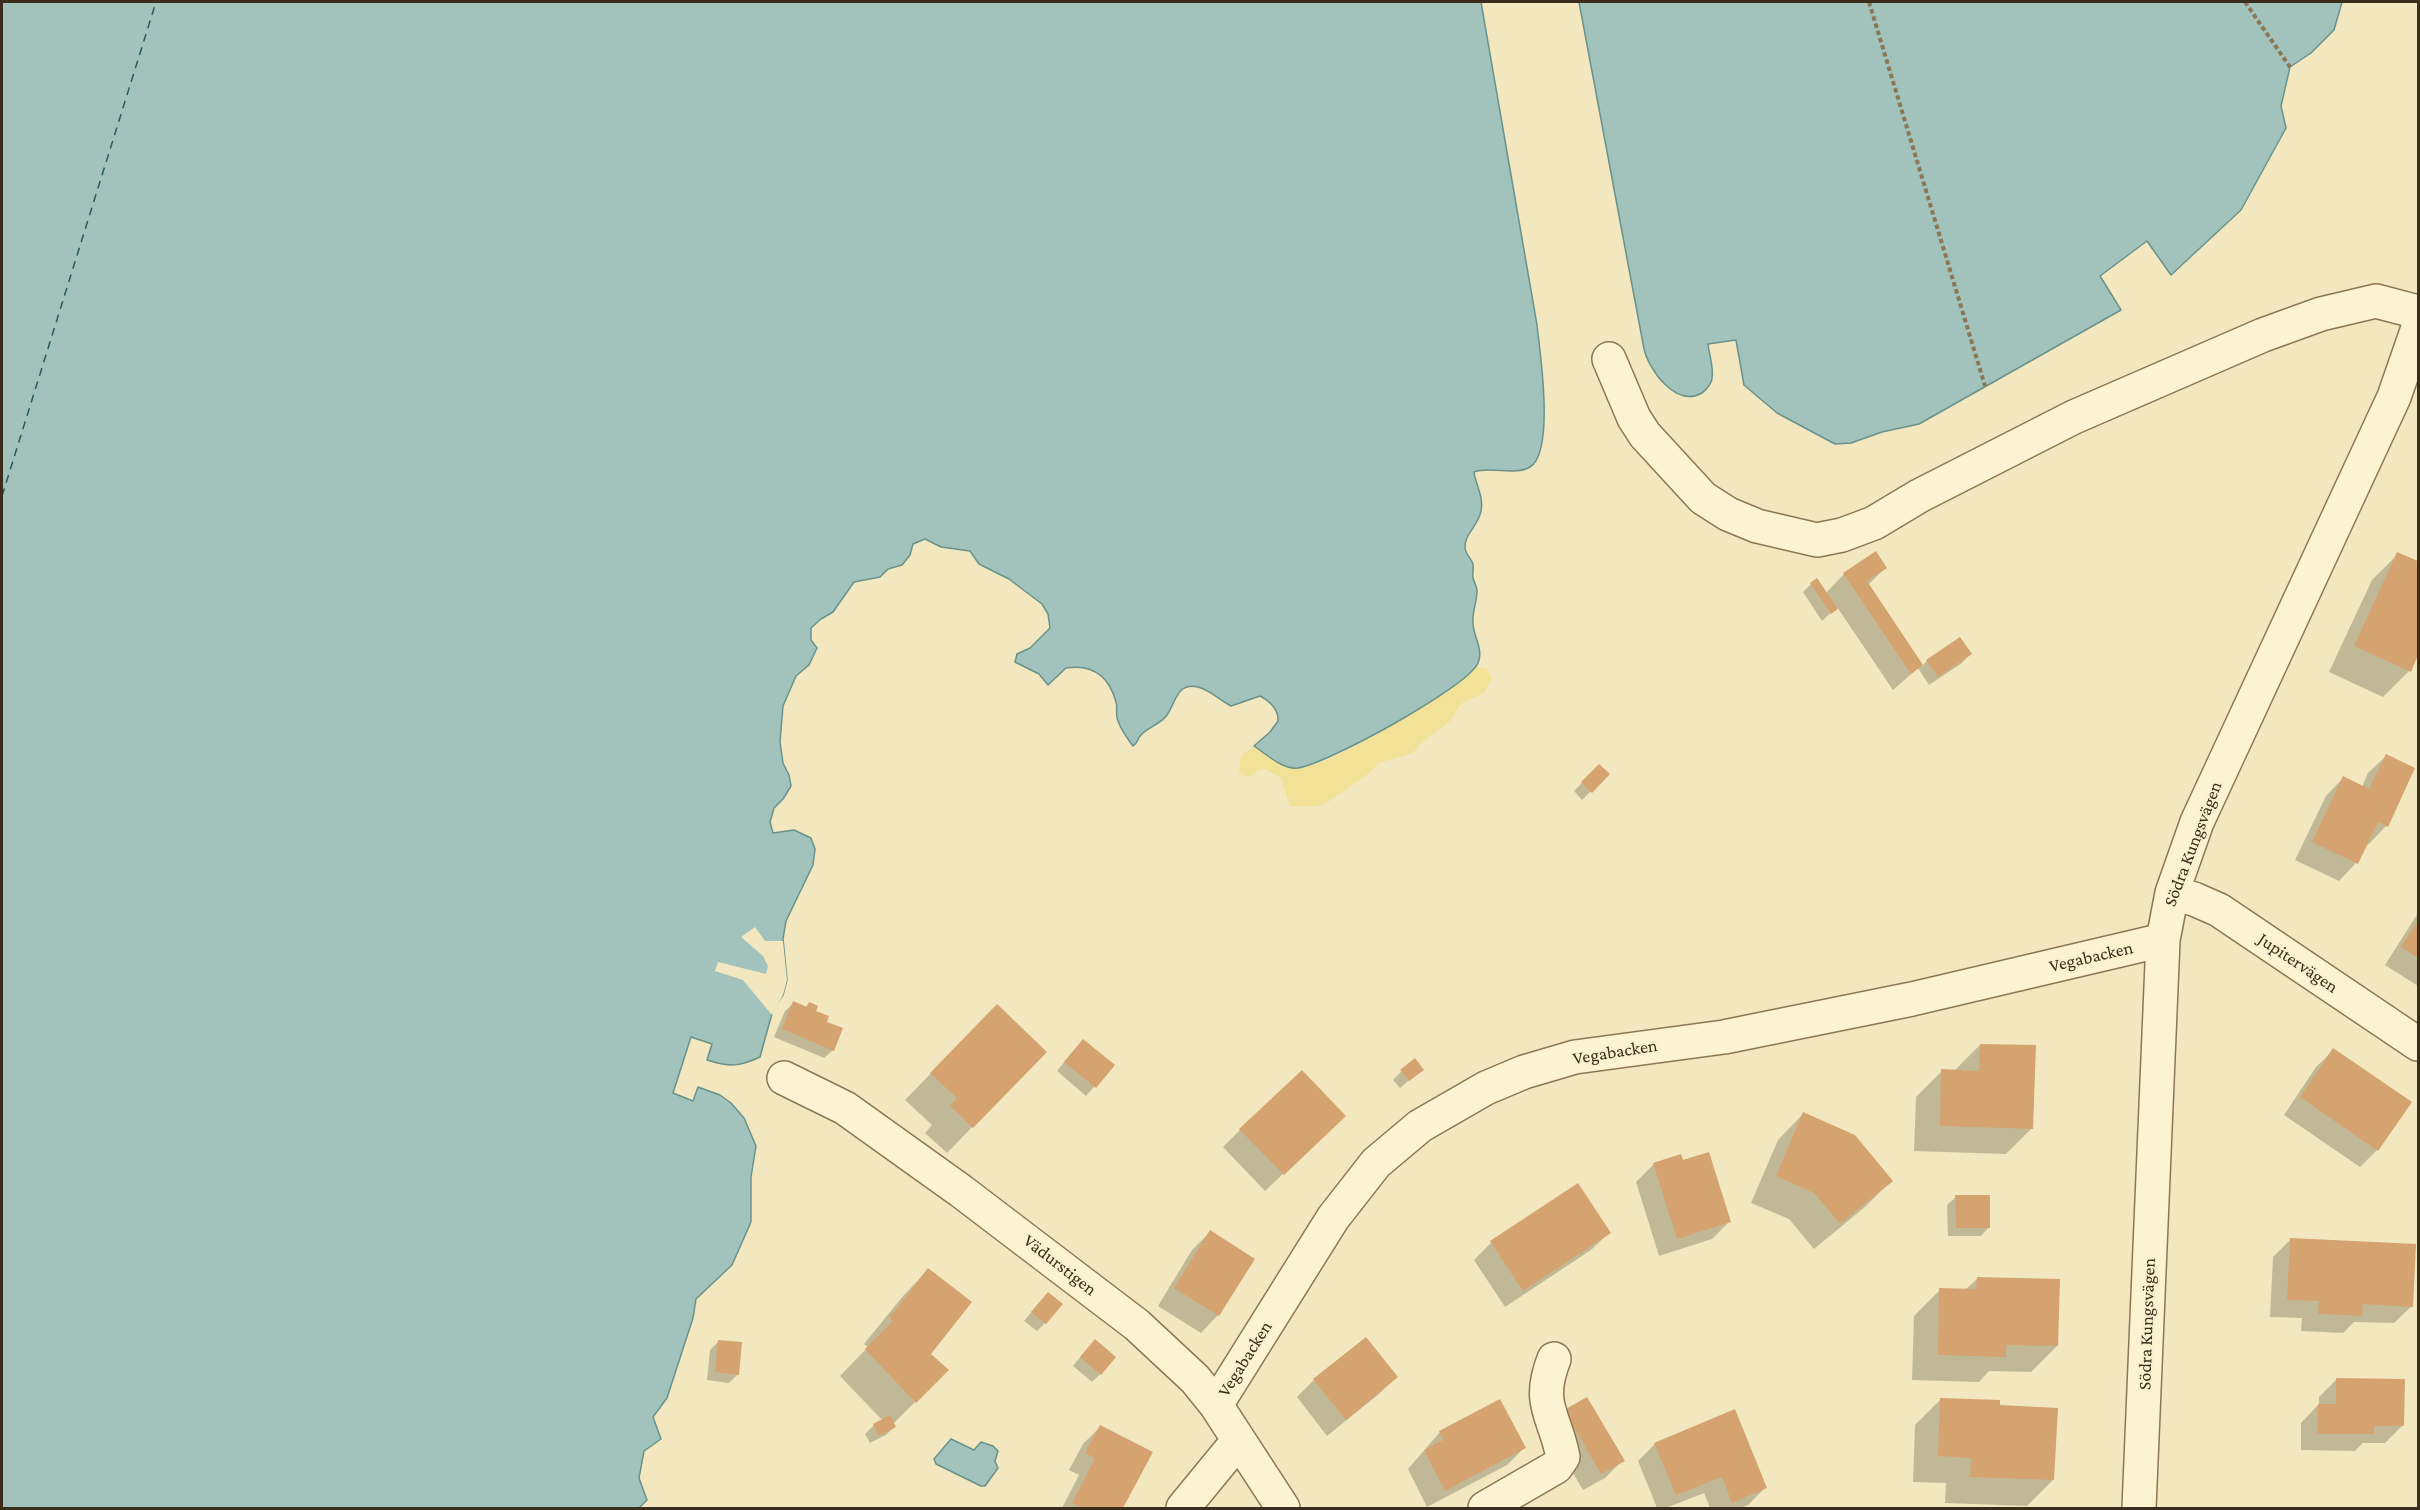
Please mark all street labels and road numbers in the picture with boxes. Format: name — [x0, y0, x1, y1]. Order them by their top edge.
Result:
street label: Södra Kungsvägen — [2159, 778, 2227, 910]
street label: Jupitervägen — [2254, 928, 2342, 998]
street label: Vegabacken — [2047, 937, 2135, 977]
street label: Vegabacken — [1571, 1035, 1659, 1069]
street label: Vädurstigen — [1019, 1230, 1101, 1300]
street label: Södra Kungsvägen — [2134, 1258, 2160, 1390]
street label: Vegabacken — [1213, 1317, 1277, 1401]

